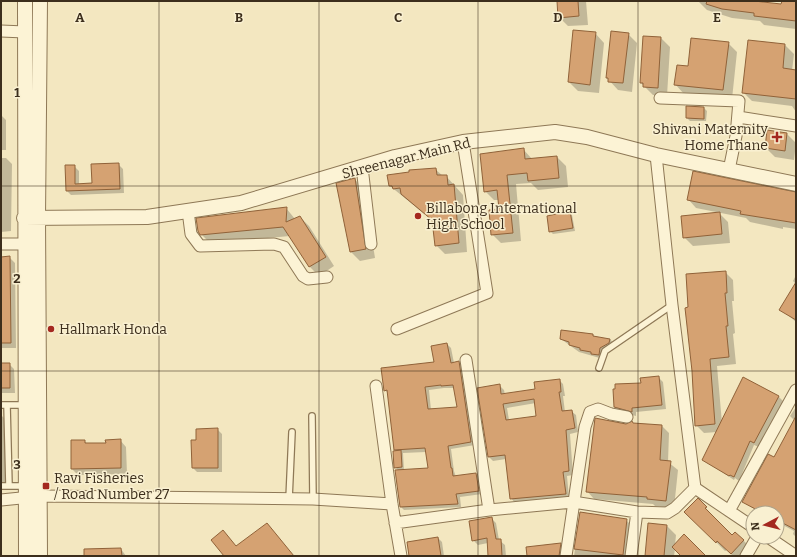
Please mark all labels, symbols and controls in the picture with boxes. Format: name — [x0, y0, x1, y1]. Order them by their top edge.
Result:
text: A — [75, 10, 85, 25]
text: B — [235, 10, 243, 25]
text: C — [394, 10, 402, 25]
text: D — [553, 10, 563, 25]
text: E — [713, 10, 721, 25]
text: 1 — [14, 85, 20, 100]
place label: Shivani Maternity Home Thane — [653, 121, 769, 154]
marker: Shivani Maternity Home Thane — [771, 131, 783, 143]
street label: Shreenagar Main Rd — [340, 134, 472, 183]
place label: Billabong International High School — [426, 200, 577, 233]
marker: Billabong International High School — [413, 211, 423, 221]
text: 2 — [13, 271, 21, 286]
place label: Hallmark Honda — [59, 321, 167, 338]
marker: Hallmark Honda — [46, 324, 56, 334]
text: 3 — [13, 457, 21, 472]
place label: Ravi Fisheries / Road Number 27 — [54, 470, 169, 503]
marker: Ravi Fisheries / Road Number 27 — [41, 481, 51, 491]
north arrow — [745, 505, 785, 545]
text: N — [749, 521, 763, 531]

